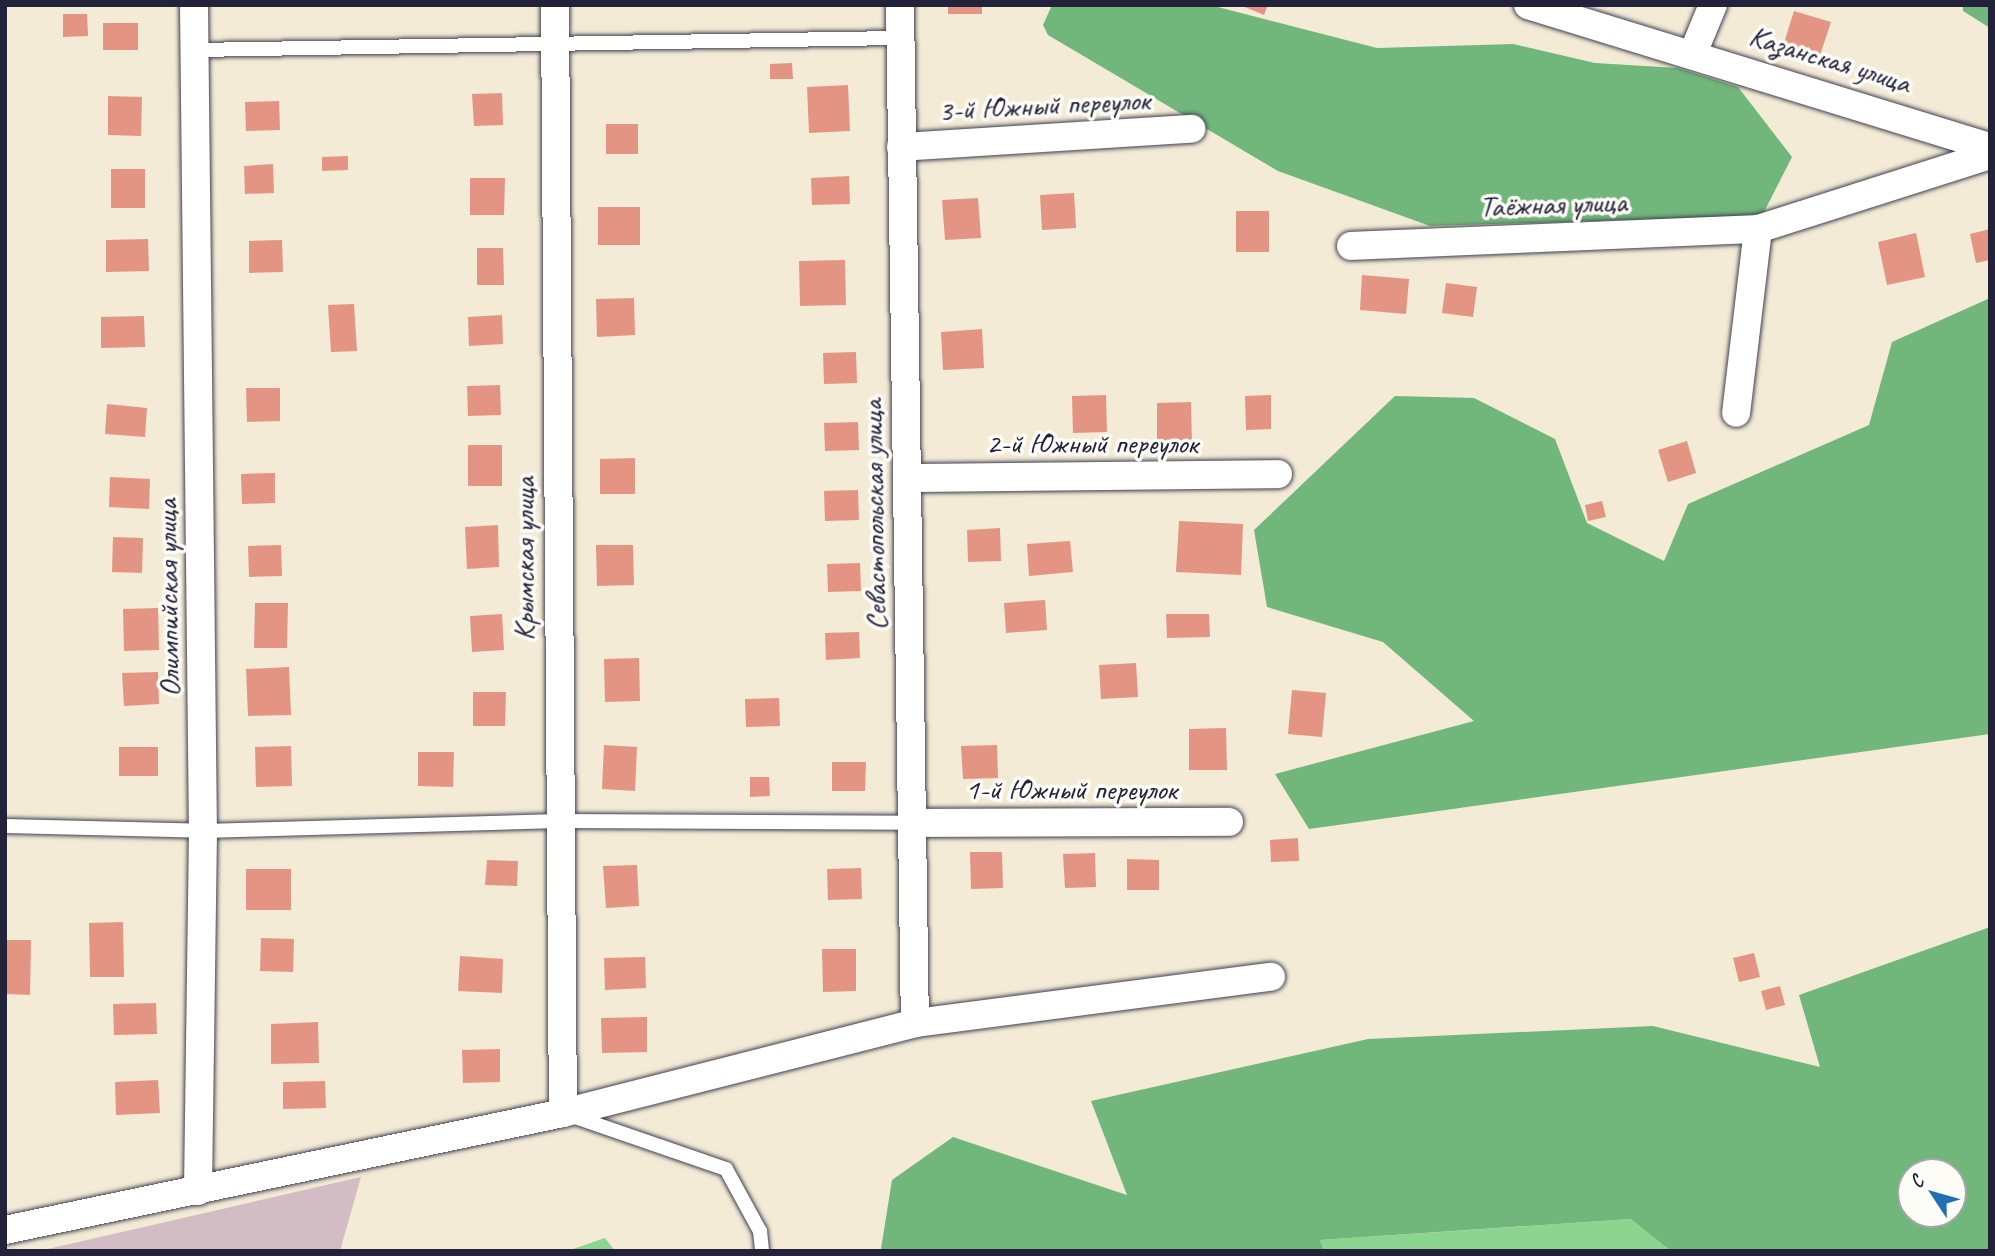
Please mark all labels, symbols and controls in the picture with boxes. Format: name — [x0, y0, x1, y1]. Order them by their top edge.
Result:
street label: Казанская улица — [1744, 17, 1916, 101]
street label: 3-й Южный переулок — [937, 81, 1151, 129]
street label: Таёжная улица — [1478, 183, 1628, 225]
street label: Севастопольская улица — [854, 399, 894, 631]
street label: 2-й Южный переулок — [986, 425, 1198, 461]
street label: Крымская улица — [506, 476, 542, 642]
street label: Олимпийская улица — [148, 498, 188, 698]
street label: 1-й Южный переулок — [965, 771, 1177, 807]
north arrow — [1897, 1158, 1967, 1228]
text: С — [1904, 1171, 1929, 1193]

